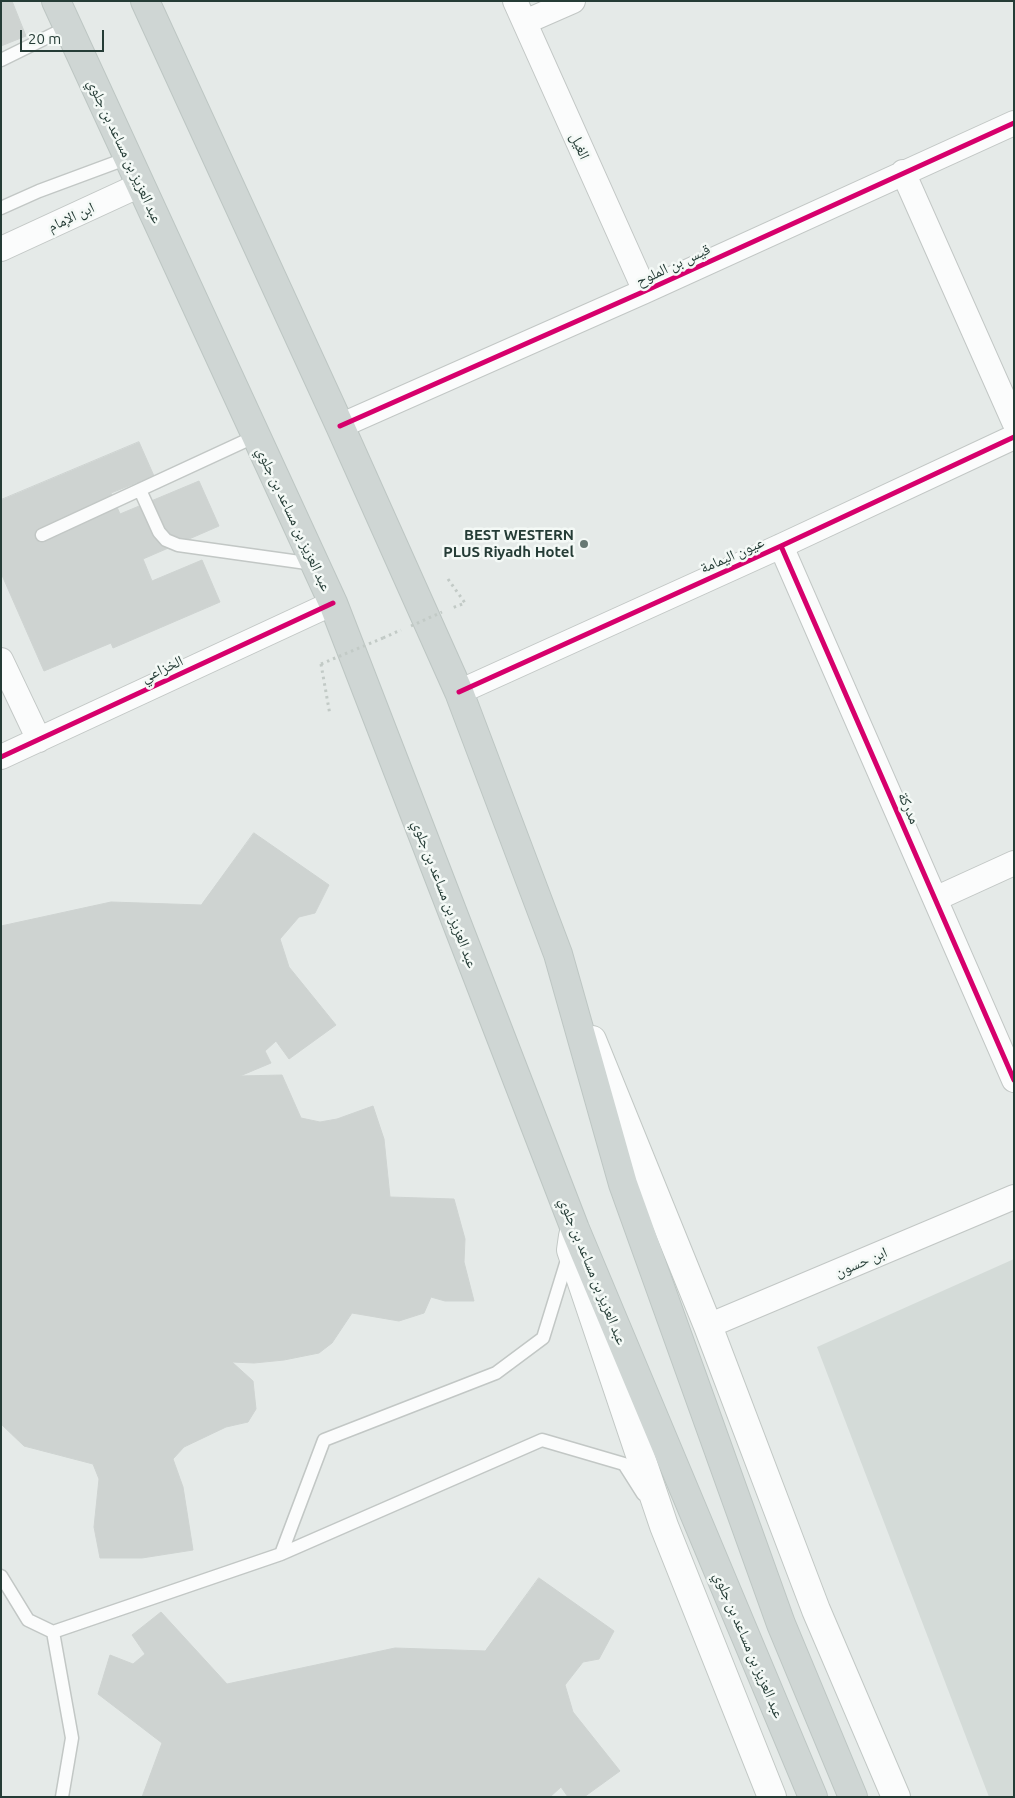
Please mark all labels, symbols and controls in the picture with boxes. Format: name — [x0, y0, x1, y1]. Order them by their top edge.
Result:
scale bar — [22, 20, 106, 52]
text: 20 m — [28, 30, 61, 47]
street label: عبد العزيز بن مساعد بن جلوي — [84, 76, 166, 226]
street label: الغيل — [566, 130, 594, 162]
street label: ابن الإمام — [45, 198, 97, 236]
street label: قيس بن الملوح — [633, 240, 713, 290]
street label: عبد العزيز بن مساعد بن جلوي — [253, 444, 335, 594]
place label: BEST WESTERN PLUS Riyadh Hotel — [443, 526, 574, 561]
street label: عيون اليمامة — [697, 533, 767, 577]
marker: BEST WESTERN PLUS Riyadh Hotel — [578, 538, 590, 550]
street label: الخزاعي — [138, 651, 186, 687]
street label: مدركة — [894, 789, 924, 827]
street label: عبد العزيز بن مساعد بن جلوي — [408, 817, 482, 971]
street label: عبد العزيز بن مساعد بن جلوي — [555, 1195, 631, 1347]
street label: ابن حسون — [832, 1243, 890, 1281]
street label: عبد العزيز بن مساعد بن جلوي — [710, 1569, 788, 1721]

